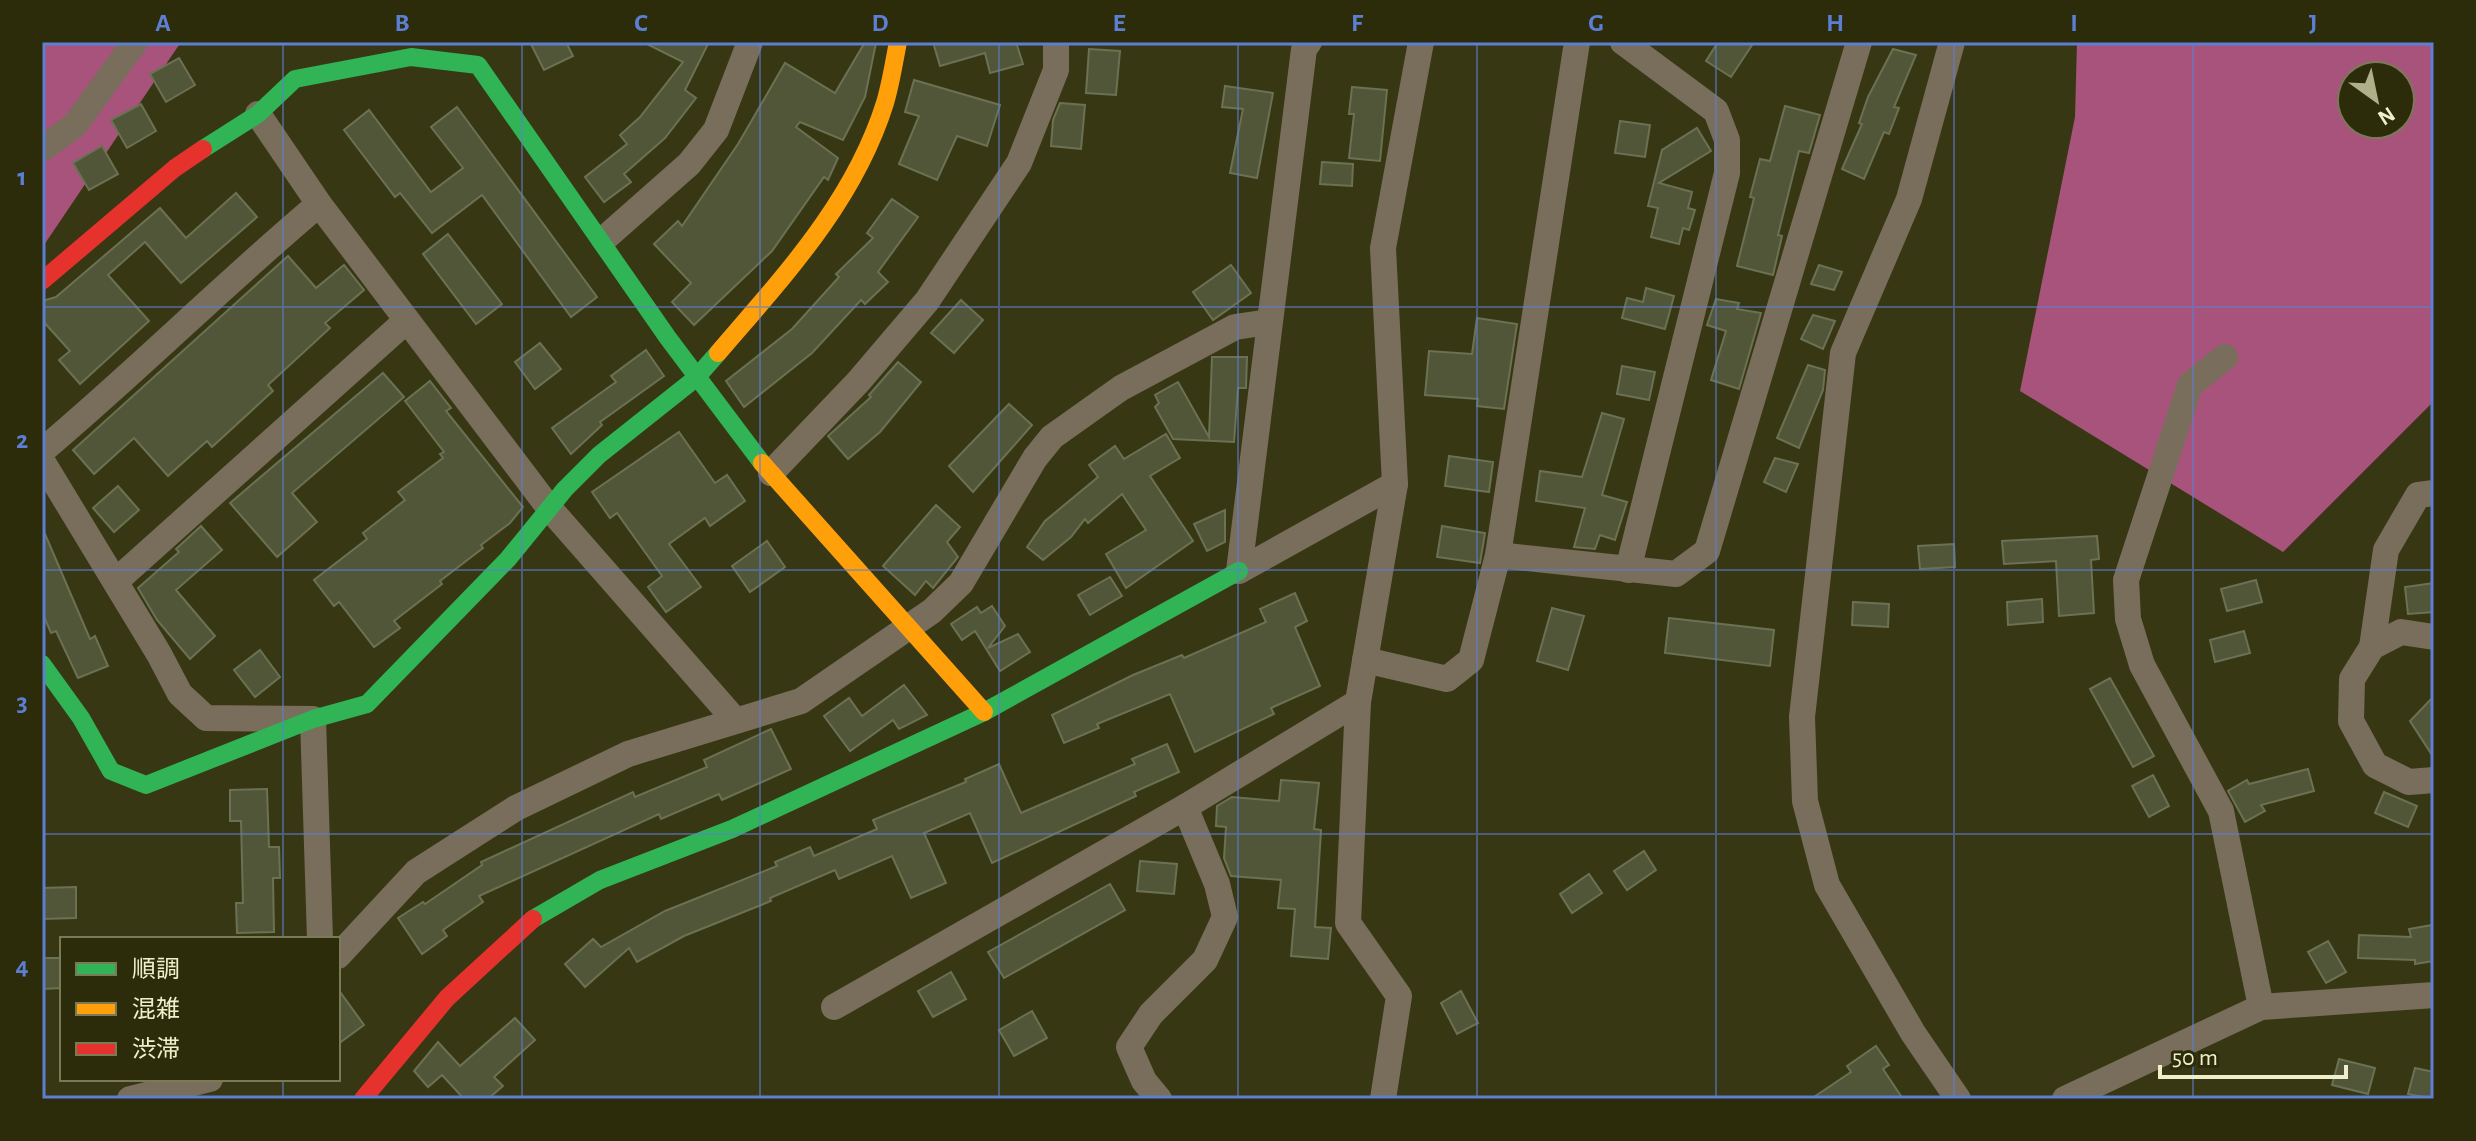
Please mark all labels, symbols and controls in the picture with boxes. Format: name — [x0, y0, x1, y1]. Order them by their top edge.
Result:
text: A — [155, 10, 171, 36]
text: B — [394, 10, 410, 36]
text: C — [634, 10, 648, 36]
text: D — [871, 10, 889, 36]
text: E — [1112, 10, 1126, 36]
text: F — [1351, 10, 1364, 36]
text: G — [1588, 10, 1604, 36]
text: H — [1826, 10, 1844, 36]
text: I — [2070, 10, 2078, 36]
text: J — [2309, 10, 2317, 36]
north arrow — [2336, 60, 2416, 140]
text: N — [2374, 103, 2399, 129]
text: 1 — [17, 164, 27, 190]
text: 2 — [16, 427, 28, 453]
text: 3 — [16, 690, 28, 716]
legend — [60, 937, 340, 1081]
text: 4 — [15, 953, 29, 979]
text: 順調 — [132, 957, 180, 982]
text: 混雑 — [132, 996, 180, 1022]
scale bar — [2160, 1029, 2346, 1079]
text: 渋滞 — [132, 1036, 180, 1062]
text: 50 m — [2172, 1046, 2218, 1070]

